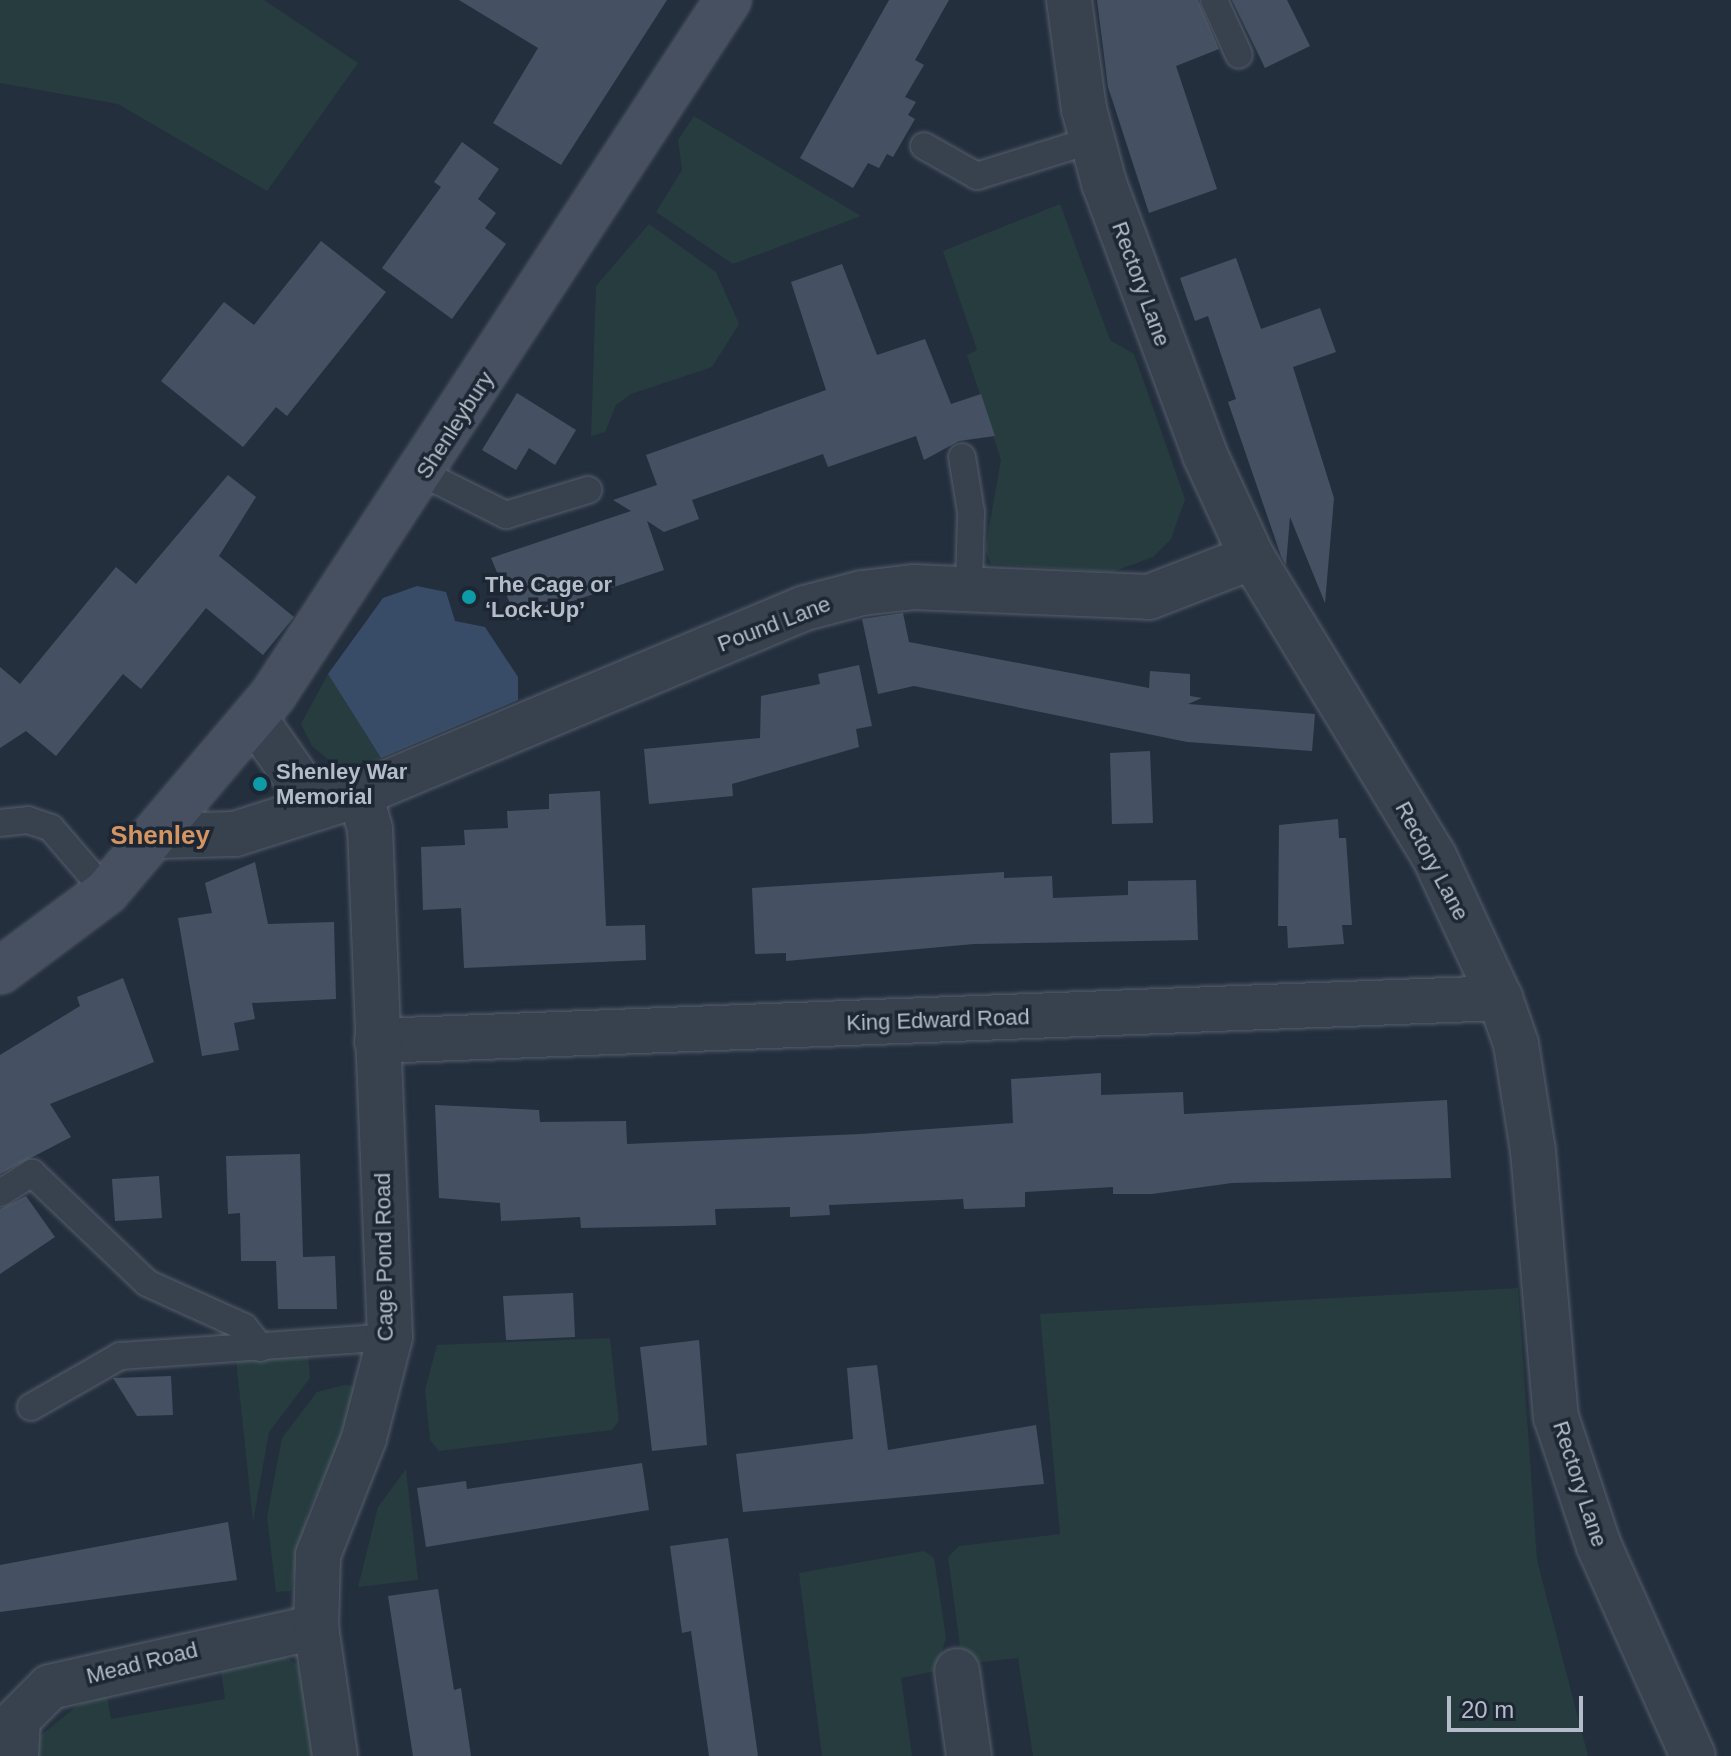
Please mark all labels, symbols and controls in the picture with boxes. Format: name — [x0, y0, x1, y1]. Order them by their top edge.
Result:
street label: Rectory Lane — [1106, 218, 1176, 350]
street label: Shenleybury — [411, 367, 499, 483]
place label: The Cage or ‘Lock-Up’ — [485, 571, 612, 622]
marker: The Cage or ‘Lock-Up’ — [460, 588, 478, 606]
street label: Pound Lane — [714, 590, 834, 658]
place label: Shenley War Memorial — [276, 758, 407, 810]
marker: Shenley War Memorial — [251, 775, 269, 793]
street label: Rectory Lane — [1390, 797, 1474, 925]
district label: Shenley — [110, 820, 210, 852]
street label: King Edward Road — [846, 1004, 1030, 1036]
street label: Cage Pond Road — [369, 1172, 399, 1342]
street label: Rectory Lane — [1547, 1418, 1613, 1550]
street label: Mead Road — [84, 1636, 200, 1690]
scale bar — [1451, 1680, 1587, 1730]
text: 20 m — [1461, 1696, 1514, 1723]

